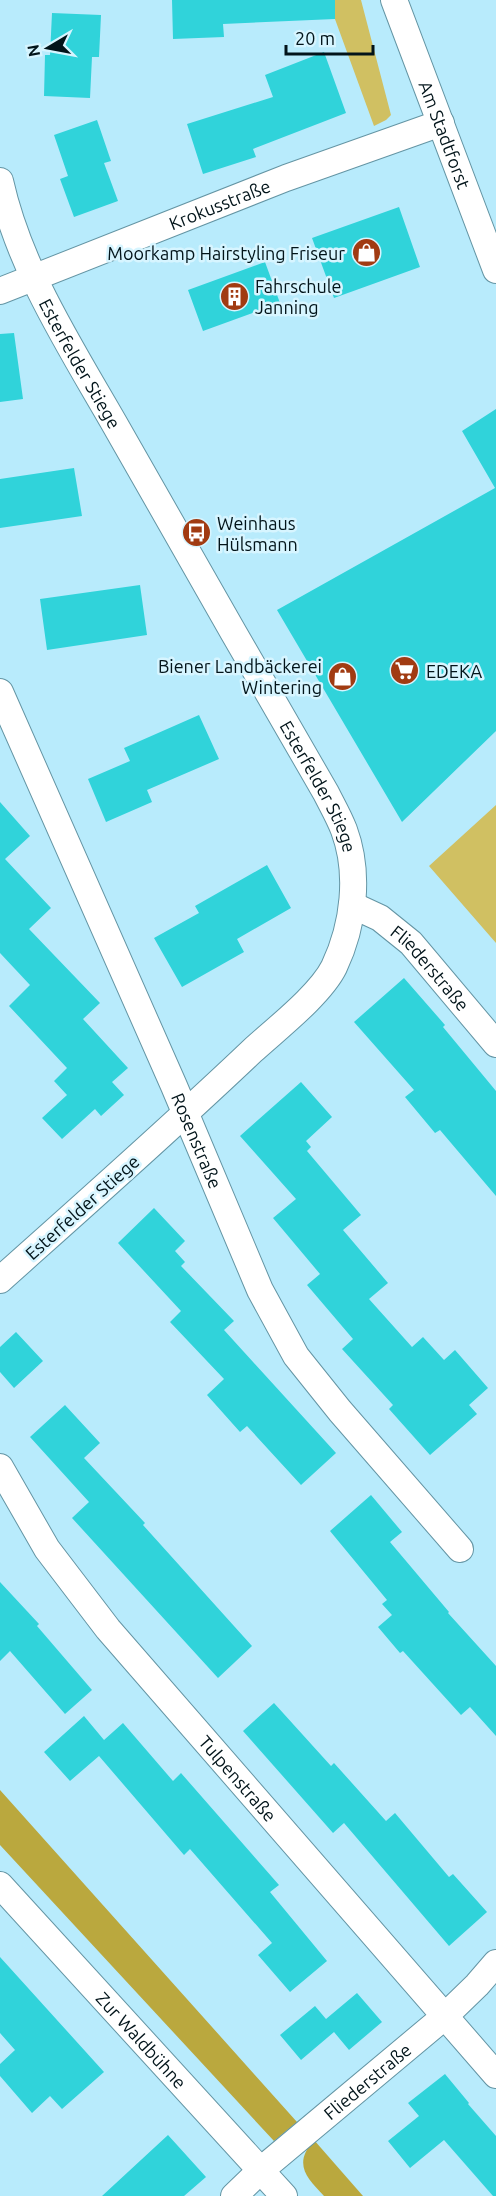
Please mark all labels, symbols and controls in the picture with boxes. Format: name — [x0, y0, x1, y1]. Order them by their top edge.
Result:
north arrow — [18, 18, 78, 78]
scale bar — [286, 18, 373, 56]
text: 20 m — [295, 28, 335, 48]
text: N — [23, 43, 43, 58]
street label: Am Stadtforst — [415, 78, 474, 191]
street label: Krokusstraße — [166, 175, 273, 233]
shop icon: Moorkamp Hairstyling Friseur — [350, 237, 382, 269]
place label: Moorkamp Hairstyling Friseur — [107, 243, 345, 263]
place label: Fahrschule Janning — [255, 276, 342, 317]
building icon: Fahrschule Janning — [218, 280, 250, 312]
street label: Esterfelder Stiege — [36, 295, 125, 432]
place label: Weinhaus Hülsmann — [217, 513, 298, 554]
bus stop icon: Weinhaus Hülsmann — [180, 517, 212, 549]
supermarket icon: EDEKA — [389, 655, 421, 687]
place label: Biener Landbäckerei Wintering — [158, 656, 322, 697]
shop icon: Biener Landbäckerei Wintering — [327, 660, 359, 692]
place label: EDEKA — [426, 661, 482, 681]
street label: Esterfelder Stiege — [276, 717, 360, 854]
street label: Fliederstraße — [387, 921, 473, 1015]
street label: Rosenstraße — [168, 1090, 226, 1191]
street label: Esterfelder Stiege — [21, 1151, 143, 1263]
street label: Tulpenstraße — [195, 1731, 281, 1825]
street label: Zur Waldbühne — [93, 1988, 191, 2092]
street label: Fliederstraße — [320, 2039, 415, 2123]

